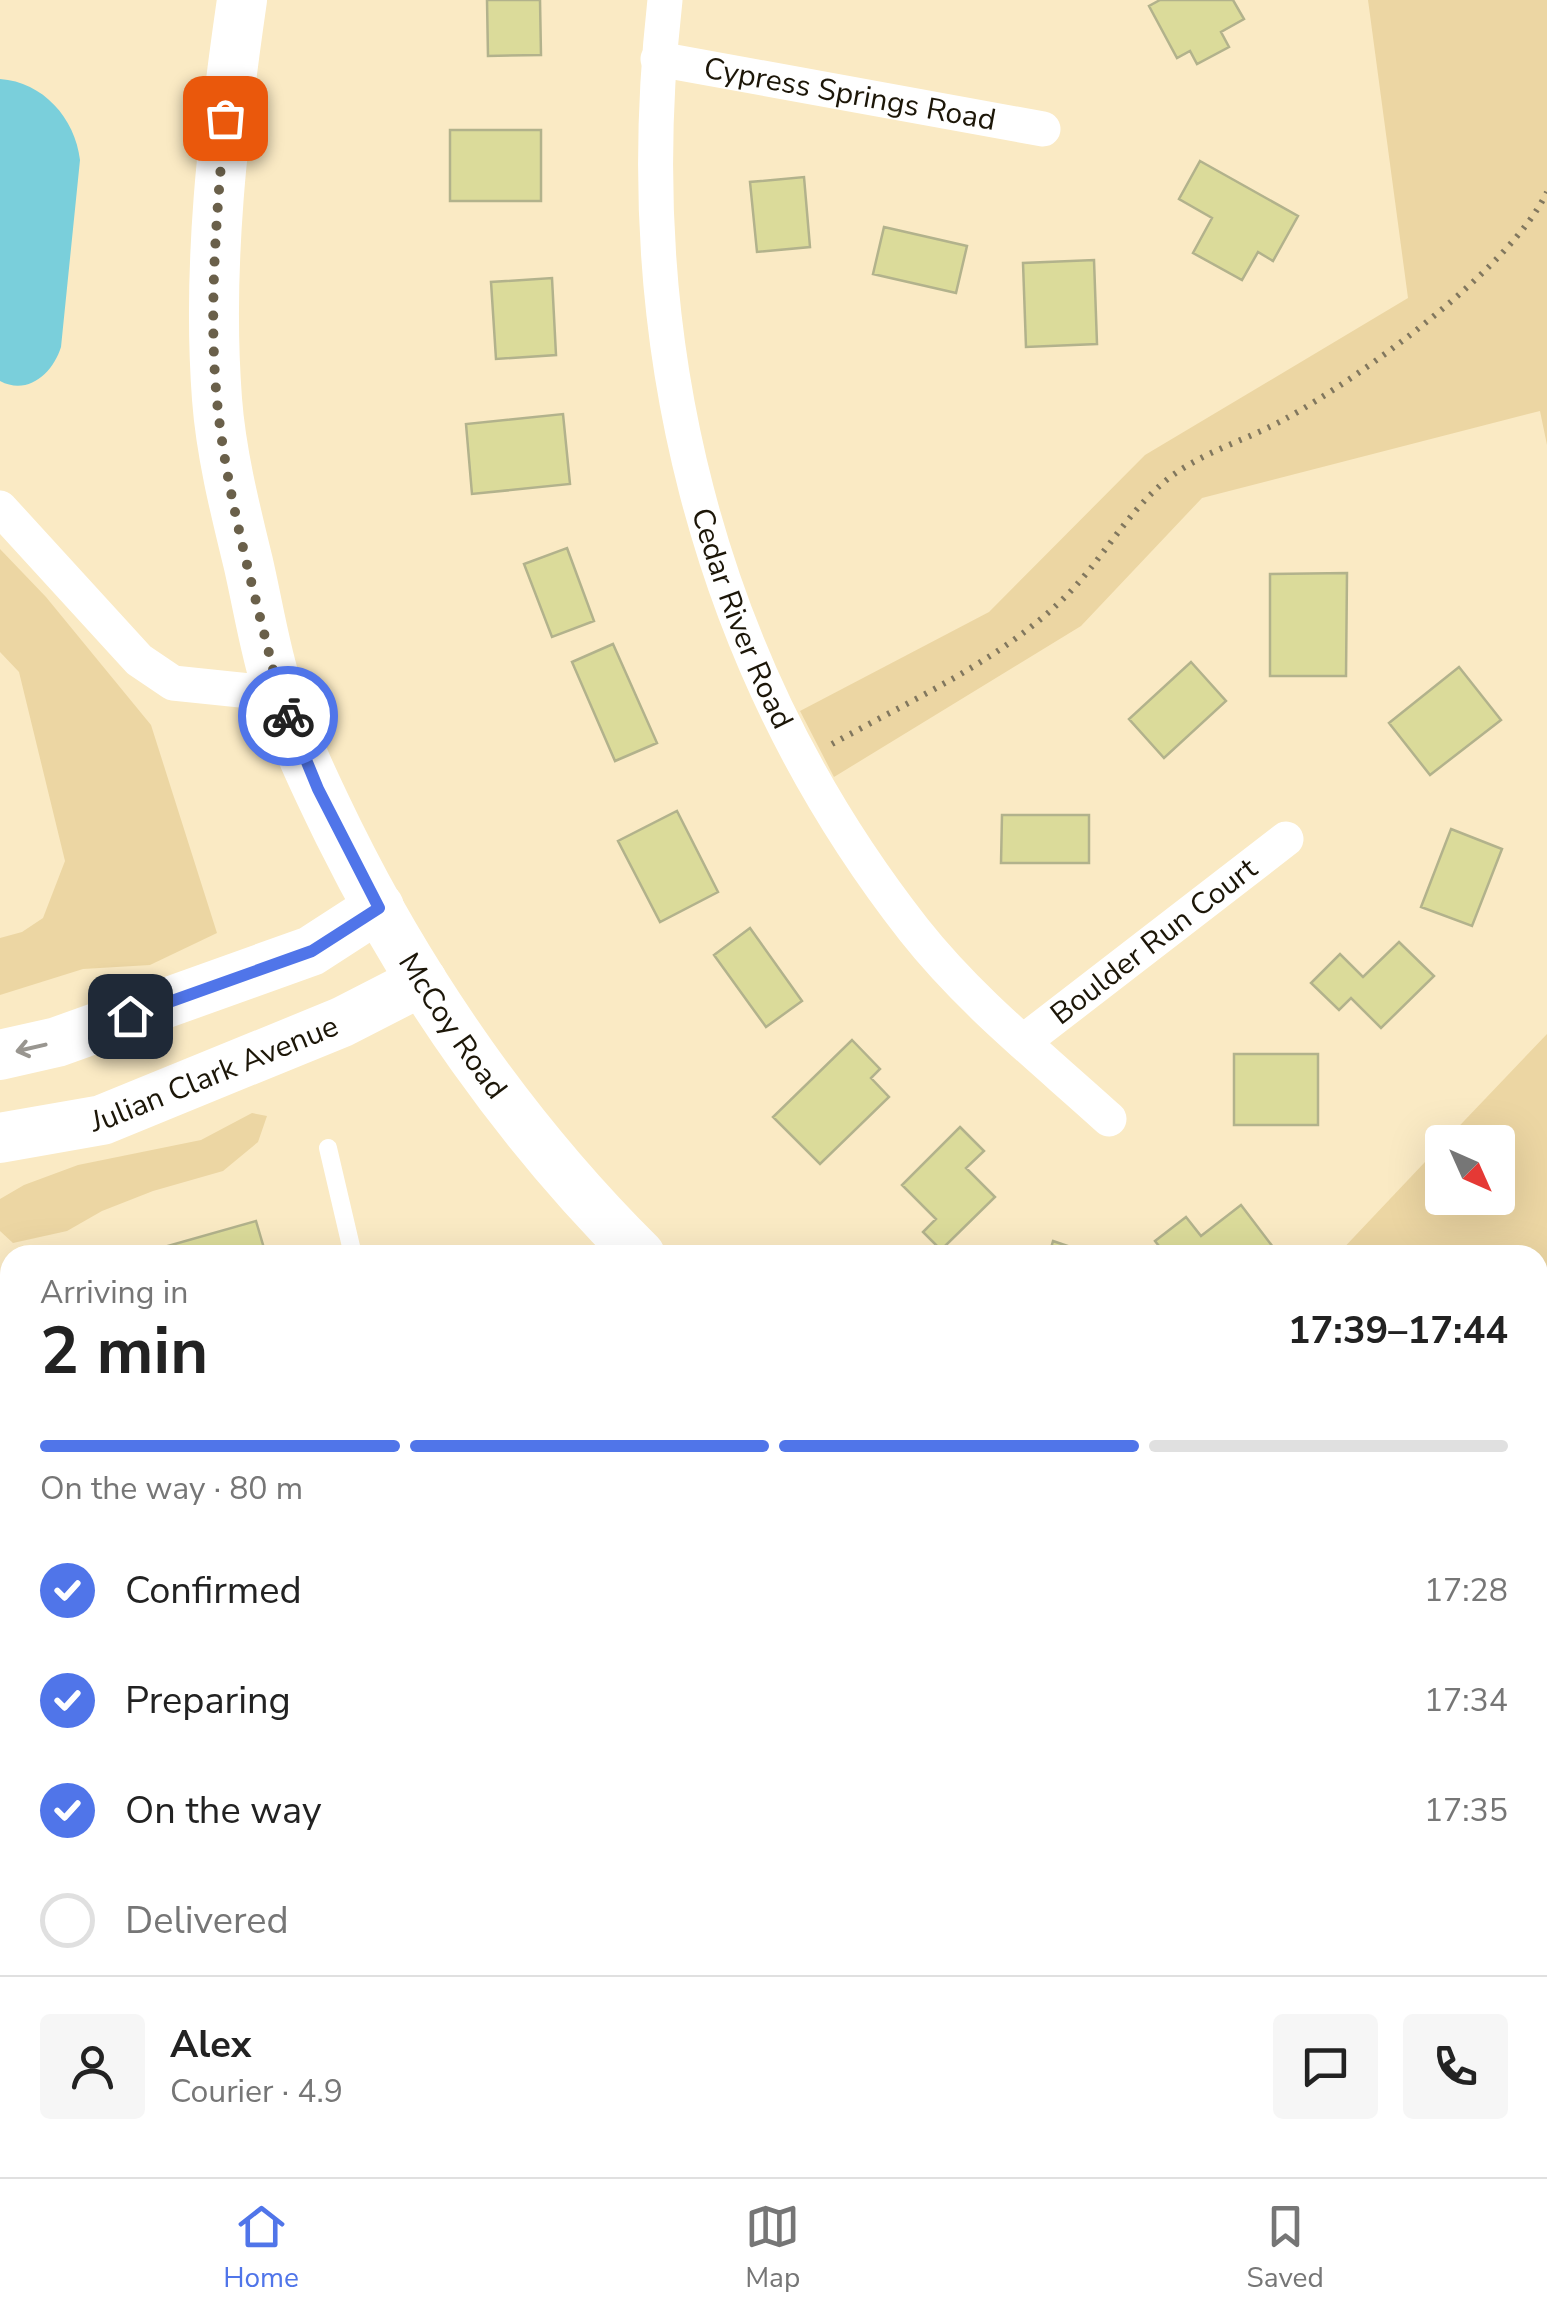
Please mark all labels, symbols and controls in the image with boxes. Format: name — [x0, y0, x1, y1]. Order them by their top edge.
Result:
street label: Cypress Springs Road — [701, 48, 999, 141]
pin — [183, 76, 268, 161]
icon: bag — [198, 91, 253, 146]
street label: Cedar River Road — [681, 503, 803, 736]
courier — [238, 666, 338, 766]
icon: bike — [261, 689, 316, 744]
street label: Boulder Run Court — [1042, 848, 1266, 1034]
street label: McCoy Road — [388, 945, 517, 1108]
pin — [88, 974, 173, 1059]
icon: home — [103, 989, 158, 1044]
street label: Julian Clark Avenue — [87, 1006, 344, 1143]
one-way arrow — [16, 1040, 48, 1058]
north arrow — [1425, 1125, 1515, 1215]
map controls — [1425, 1125, 1515, 1215]
text: Arriving in — [40, 1271, 188, 1314]
text: 17:39–17:44 — [1288, 1305, 1508, 1356]
text: 2 min — [40, 1307, 208, 1396]
text: On the way · 80 m — [40, 1467, 303, 1510]
icon: check — [40, 1563, 95, 1618]
text: Confirmed — [125, 1565, 302, 1616]
text: 17:28 — [1424, 1569, 1508, 1612]
icon: check — [40, 1673, 95, 1728]
text: Preparing — [125, 1675, 291, 1726]
text: 17:34 — [1424, 1679, 1508, 1722]
icon: check — [40, 1783, 95, 1838]
text: On the way — [125, 1785, 321, 1836]
text: 17:35 — [1424, 1789, 1508, 1832]
text: Delivered — [125, 1895, 289, 1946]
button: person — [40, 2014, 145, 2119]
button: chat — [1273, 2014, 1378, 2119]
button: phone — [1403, 2014, 1508, 2119]
text: Alex — [170, 2019, 251, 2070]
text: Courier · 4.9 — [170, 2070, 343, 2113]
tab: Home — [223, 2199, 299, 2297]
tab: Map — [745, 2199, 800, 2297]
tab: Saved — [1246, 2199, 1324, 2297]

